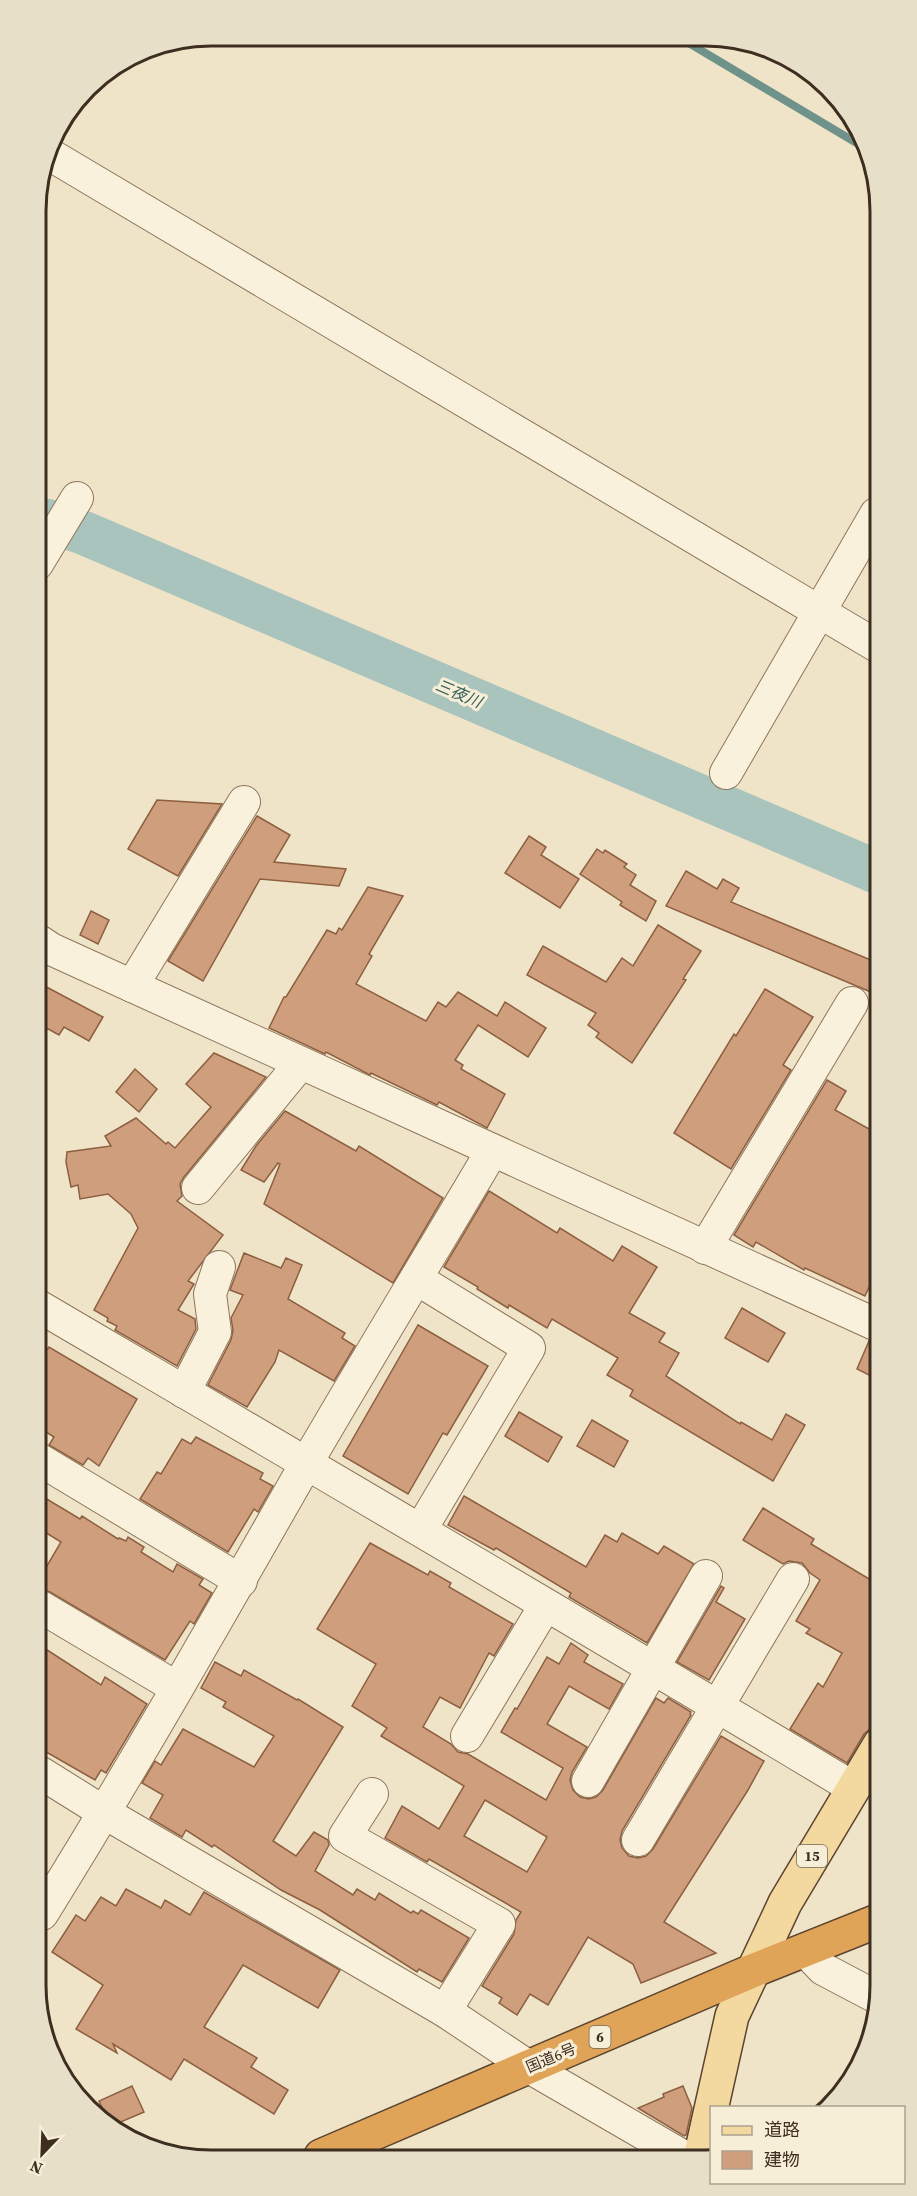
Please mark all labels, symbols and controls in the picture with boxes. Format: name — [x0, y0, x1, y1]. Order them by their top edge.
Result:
water label: 三夜川 — [433, 673, 487, 713]
road number: 15 — [797, 1845, 827, 1867]
road number: 6 — [590, 2026, 610, 2048]
street label: 国道6号 — [523, 2038, 579, 2077]
legend — [710, 2106, 905, 2184]
text: 道路 — [764, 2117, 800, 2142]
north arrow — [12, 2124, 72, 2184]
text: 建物 — [764, 2147, 800, 2172]
text: N — [26, 2155, 46, 2180]

